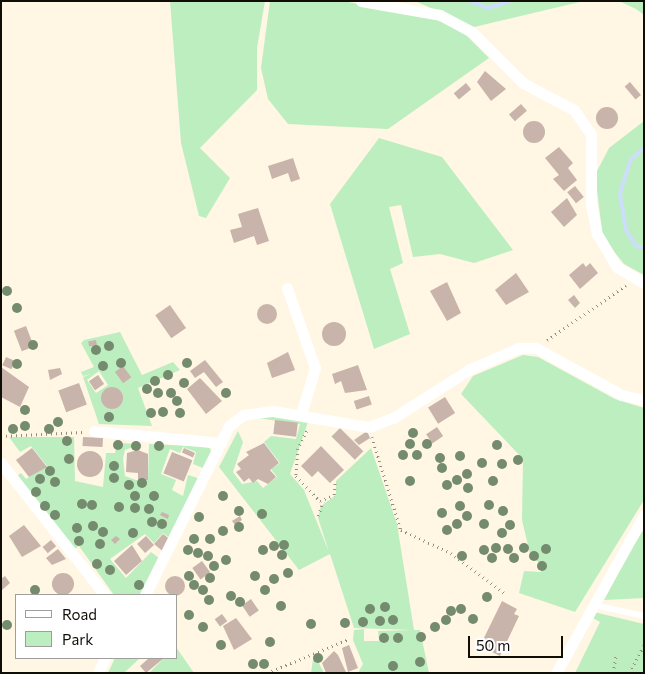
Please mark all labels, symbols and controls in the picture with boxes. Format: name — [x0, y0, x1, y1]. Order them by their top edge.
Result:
legend — [15, 594, 178, 659]
text: Road — [62, 605, 97, 623]
scale bar — [470, 626, 565, 658]
text: Park — [62, 630, 93, 648]
text: 50 m — [476, 636, 510, 654]

